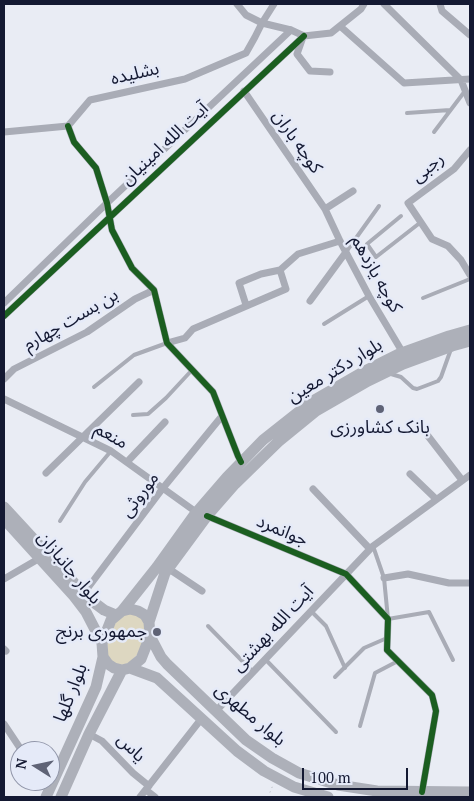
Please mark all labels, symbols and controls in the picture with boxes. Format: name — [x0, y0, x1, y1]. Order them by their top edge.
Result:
street label: بشلیده — [109, 58, 161, 90]
street label: آیت الله امینیان — [117, 98, 213, 190]
street label: کوچه باران — [267, 106, 327, 178]
street label: رجبی — [407, 148, 449, 188]
street label: کوچه یازدهم — [346, 231, 406, 317]
street label: بن بست چهارم — [20, 284, 122, 356]
street label: بلوار دکتر معین — [284, 334, 386, 408]
marker: بانک کشاورزی — [374, 403, 386, 415]
place label: بانک کشاورزی — [330, 417, 430, 439]
street label: منعم — [90, 418, 132, 454]
street label: موروثی — [116, 468, 164, 522]
street label: جوانمرد — [253, 511, 311, 551]
street label: بلوار جانبازان — [32, 527, 106, 609]
street label: آیت الله بهشتی — [227, 581, 319, 677]
place label: جمهوری برنج — [56, 621, 147, 643]
marker: جمهوری برنج — [151, 626, 163, 638]
street label: بلوار گلها — [50, 661, 92, 725]
street label: بلوار مطهری — [210, 679, 290, 751]
street label: یاس — [112, 729, 150, 767]
north arrow — [10, 741, 60, 791]
text: N — [10, 757, 31, 770]
scale bar — [304, 758, 410, 790]
text: 100 m — [310, 767, 351, 787]

